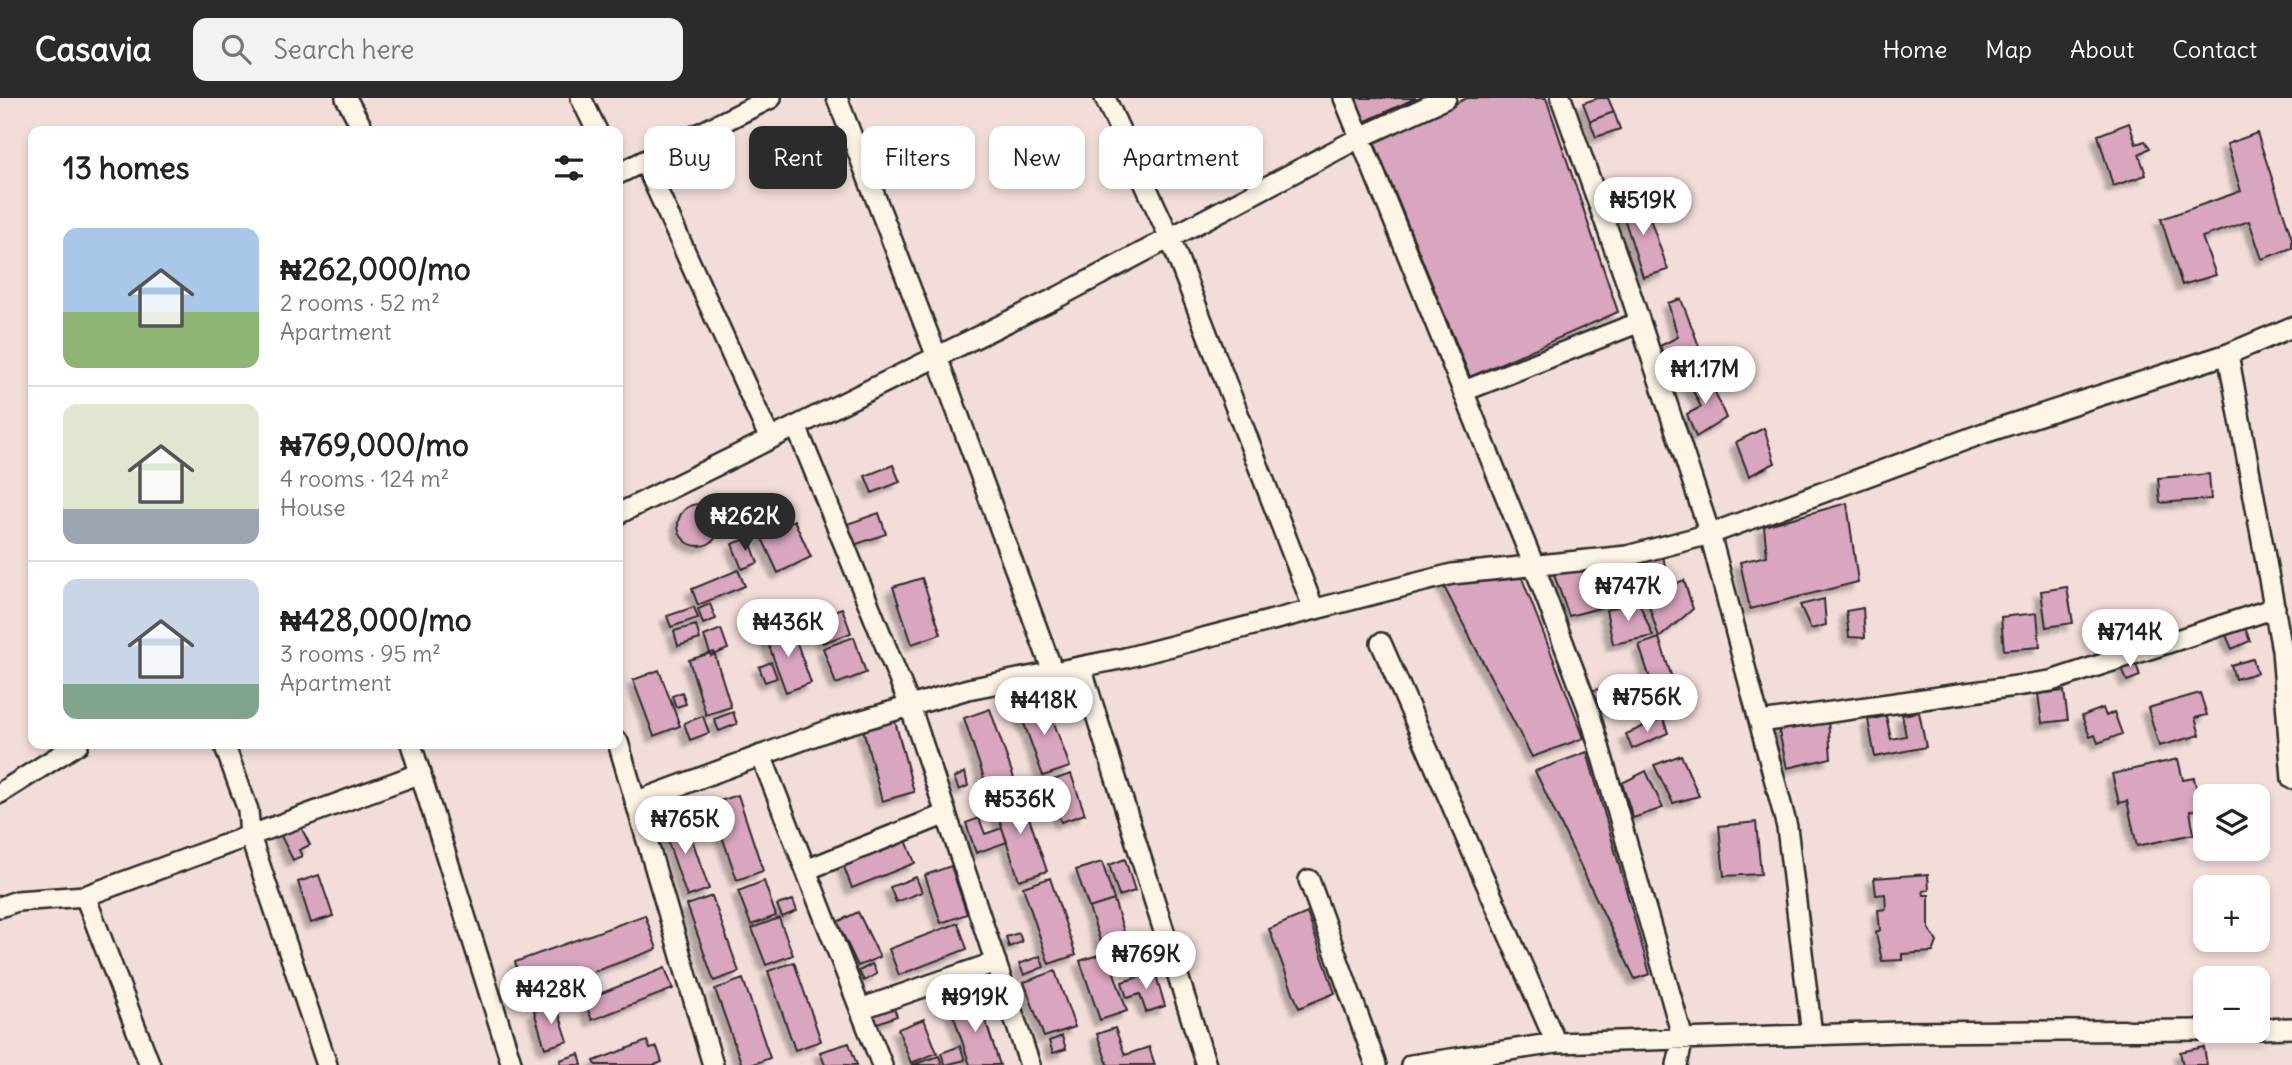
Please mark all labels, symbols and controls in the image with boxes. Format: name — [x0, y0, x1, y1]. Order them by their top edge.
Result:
search box — [193, 18, 683, 81]
text: Casavia — [35, 28, 151, 70]
icon: search — [217, 30, 255, 68]
text: Search here — [273, 33, 414, 66]
text: Home — [1883, 34, 1947, 64]
text: Map — [1985, 34, 2032, 64]
text: About — [2070, 34, 2134, 64]
text: Contact — [2172, 34, 2257, 64]
chip: Buy — [644, 126, 735, 189]
chip: Rent — [749, 126, 847, 189]
chip: Filters — [861, 126, 975, 189]
chip: New — [989, 126, 1085, 189]
chip: Apartment — [1099, 126, 1263, 189]
text: 13 homes — [63, 149, 189, 187]
icon: filters — [550, 149, 588, 187]
pin: ₦519K — [1594, 178, 1692, 237]
text: ₦519K — [1610, 185, 1676, 214]
text: ₦262,000/mo — [280, 250, 471, 288]
icon: home — [119, 256, 203, 340]
text: 2 rooms · 52 m² — [280, 288, 440, 317]
text: Apartment — [280, 317, 392, 346]
pin: ₦1.17M — [1648, 346, 1762, 406]
text: ₦1.17M — [1671, 354, 1739, 383]
text: ₦769,000/mo — [280, 426, 469, 464]
icon: home — [119, 432, 203, 516]
text: 4 rooms · 124 m² — [280, 464, 449, 493]
text: House — [280, 493, 346, 522]
pin: ₦262K — [696, 494, 794, 553]
text: ₦262K — [710, 501, 780, 530]
pin: ₦747K — [1579, 564, 1677, 623]
text: ₦747K — [1595, 571, 1661, 600]
pin: ₦436K — [739, 600, 837, 659]
text: ₦428,000/mo — [280, 601, 472, 639]
icon: home — [119, 607, 203, 691]
text: ₦436K — [753, 607, 823, 636]
pin: ₦714K — [2081, 610, 2179, 669]
text: ₦714K — [2098, 617, 2162, 646]
text: 3 rooms · 95 m² — [280, 639, 441, 668]
text: Apartment — [280, 668, 392, 697]
pin: ₦756K — [1598, 674, 1696, 734]
pin: ₦418K — [995, 678, 1093, 737]
text: ₦756K — [1613, 682, 1681, 711]
text: ₦418K — [1011, 685, 1077, 714]
pin: ₦536K — [971, 776, 1069, 836]
text: ₦536K — [985, 784, 1055, 813]
map controls — [2193, 784, 2270, 1043]
button: layers — [2193, 784, 2270, 861]
pin: ₦765K — [636, 796, 734, 856]
text: ₦765K — [651, 804, 719, 833]
button: + — [2193, 875, 2270, 952]
pin: ₦769K — [1097, 932, 1195, 991]
text: ₦769K — [1112, 939, 1180, 968]
button: − — [2193, 966, 2270, 1043]
pin: ₦428K — [502, 967, 600, 1026]
text: ₦428K — [516, 974, 586, 1003]
pin: ₦919K — [926, 974, 1024, 1034]
text: ₦919K — [942, 982, 1008, 1011]

